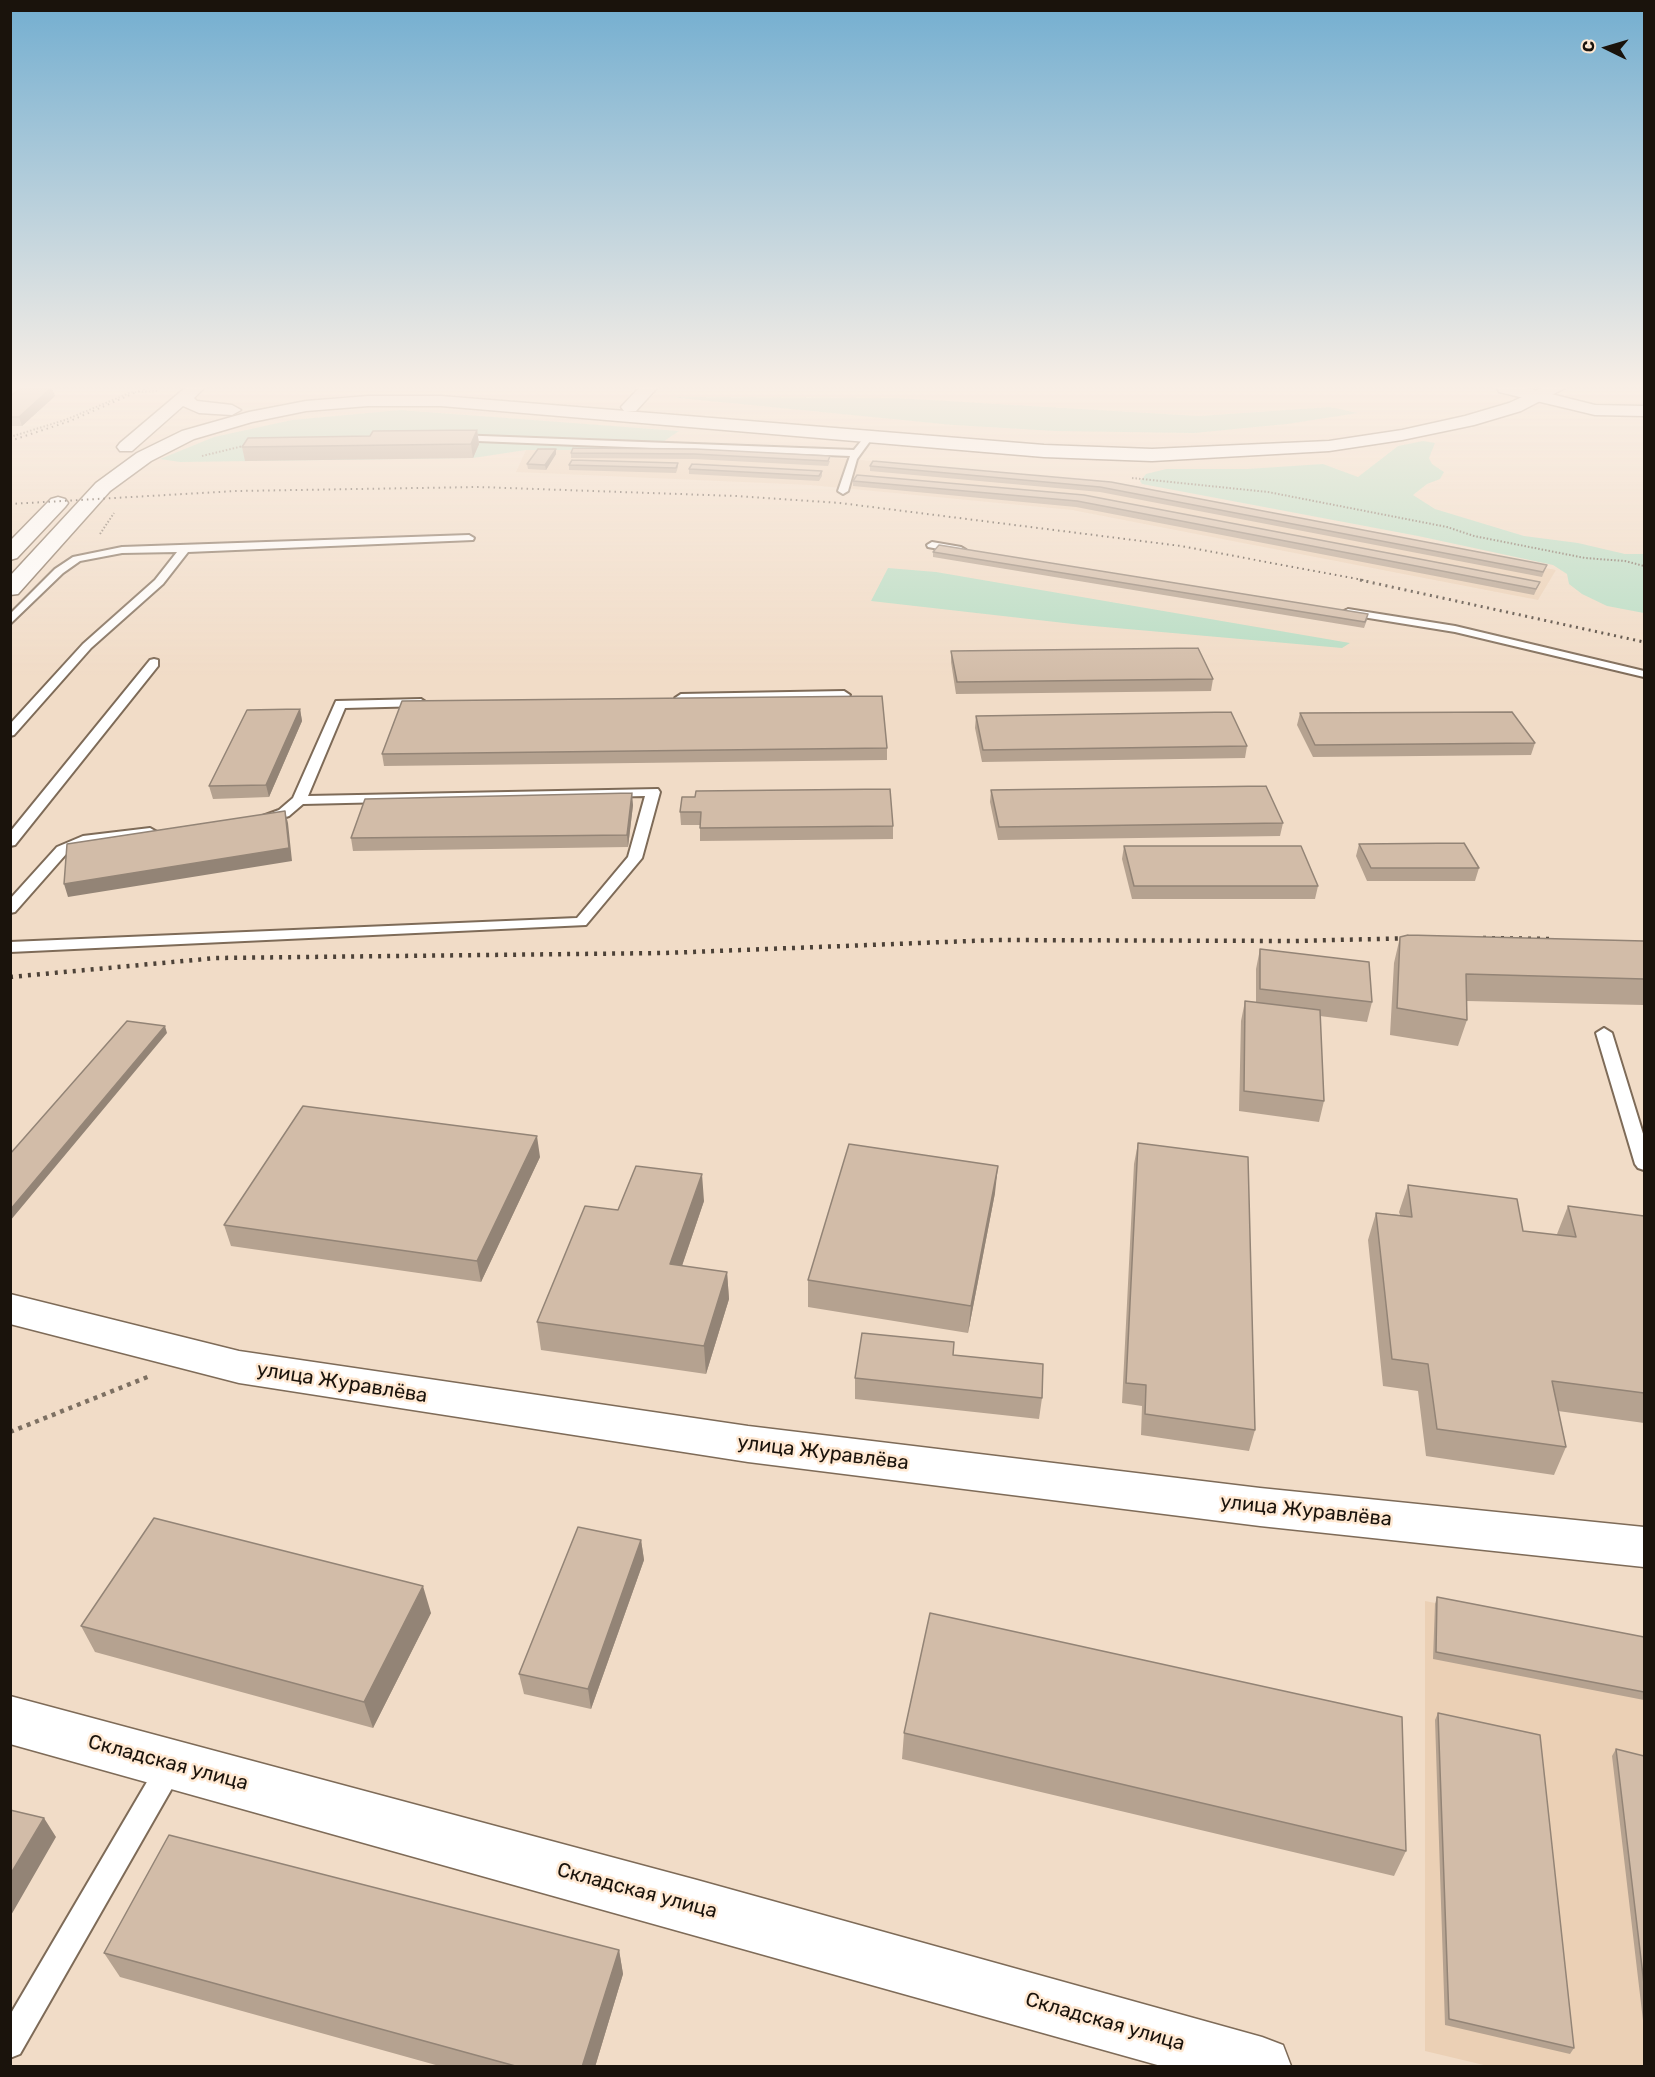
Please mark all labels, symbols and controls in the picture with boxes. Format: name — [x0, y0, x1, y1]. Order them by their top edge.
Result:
north arrow — [1577, 18, 1637, 78]
text: С — [1579, 40, 1599, 53]
street label: улица Журавлёва — [255, 1358, 429, 1408]
street label: улица Журавлёва — [736, 1431, 910, 1475]
street label: улица Журавлёва — [1219, 1490, 1393, 1532]
street label: Складская улица — [85, 1730, 251, 1796]
street label: Складская улица — [554, 1858, 720, 1924]
street label: Складская улица — [1022, 1988, 1188, 2056]

